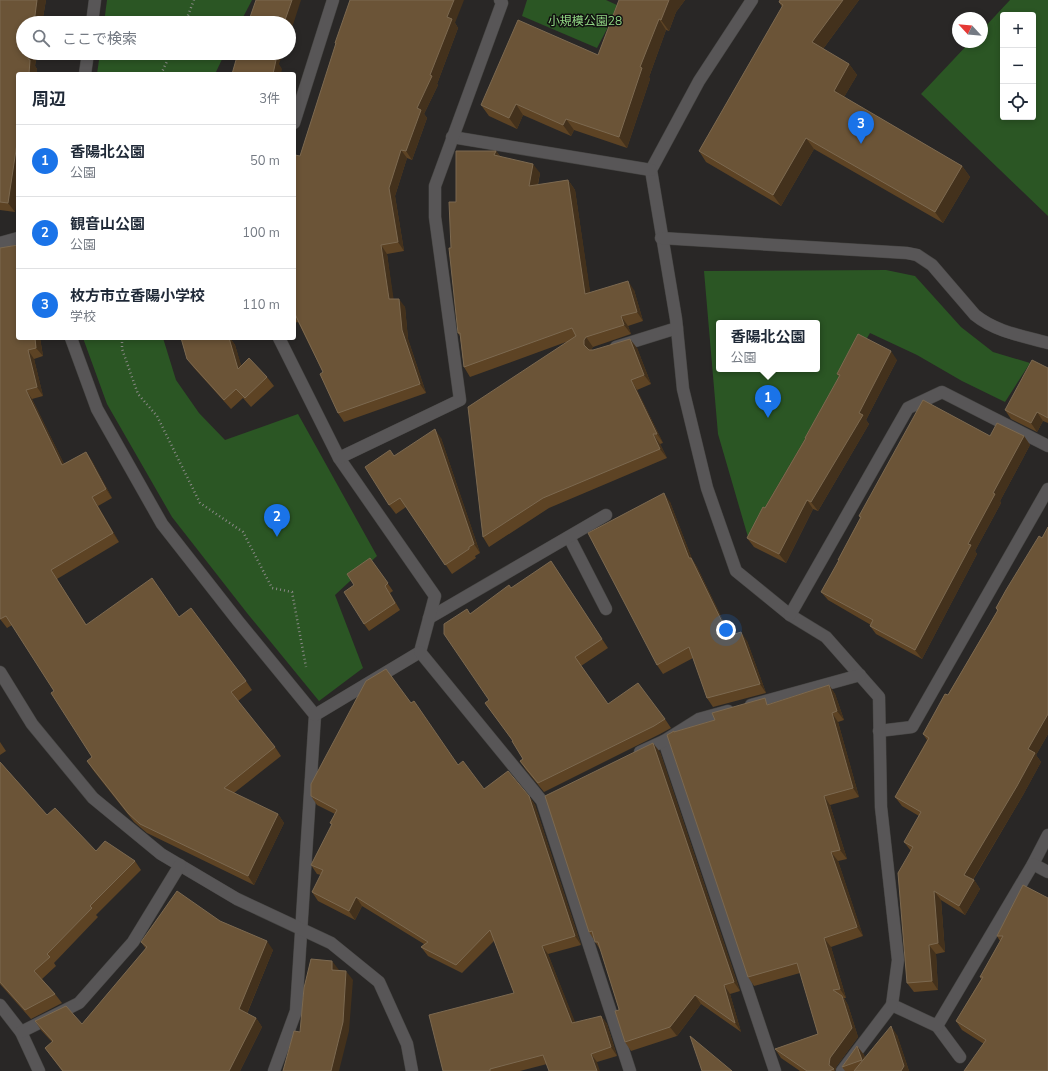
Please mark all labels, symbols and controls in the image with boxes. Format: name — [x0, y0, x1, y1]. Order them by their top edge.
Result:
north arrow — [952, 12, 988, 48]
map controls — [1000, 12, 1036, 120]
button: + — [1000, 12, 1036, 48]
park label: 小規模公園28 — [548, 13, 622, 29]
search box — [16, 16, 296, 60]
icon: search — [30, 27, 52, 49]
text: ここで検索 — [62, 29, 137, 49]
button: − — [1000, 48, 1036, 84]
button: locate — [1000, 84, 1036, 120]
text: 周辺 — [32, 88, 66, 111]
text: 3件 — [259, 90, 280, 108]
pin: 3 — [848, 111, 874, 144]
text: 香陽北公園 — [70, 142, 145, 162]
text: 1 — [41, 152, 49, 170]
text: 50 m — [250, 152, 280, 170]
text: 公園 — [70, 164, 96, 182]
text: 観音山公園 — [70, 214, 145, 234]
text: 2 — [41, 224, 49, 242]
text: 100 m — [242, 224, 280, 242]
text: 公園 — [70, 236, 96, 254]
text: 枚方市立香陽小学校 — [70, 286, 205, 306]
text: 3 — [41, 296, 49, 314]
text: 110 m — [242, 296, 280, 314]
text: 学校 — [70, 308, 96, 326]
popup — [716, 320, 820, 372]
text: 香陽北公園 — [730, 327, 806, 347]
text: 公園 — [730, 349, 757, 367]
pin: 1 — [755, 385, 781, 418]
pin: 2 — [264, 504, 290, 537]
your location — [716, 620, 736, 640]

